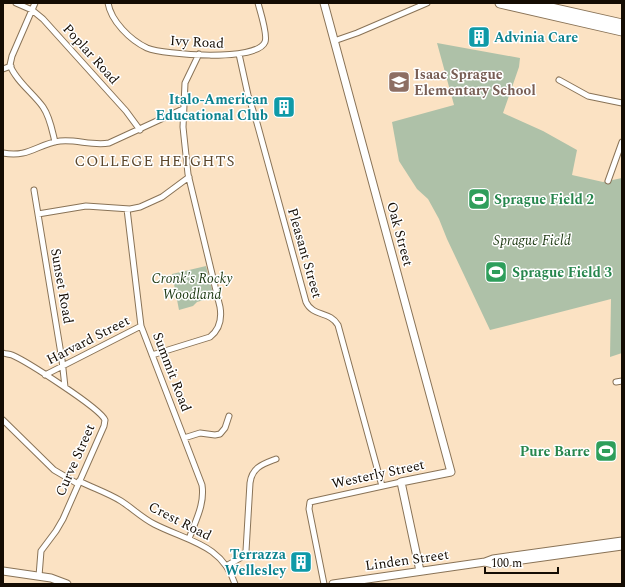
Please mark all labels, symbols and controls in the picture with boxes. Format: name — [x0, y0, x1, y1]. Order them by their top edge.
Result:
street label: Poplar Road — [58, 19, 124, 89]
building icon: Advinia Care — [466, 24, 492, 50]
place label: Advinia Care — [494, 27, 578, 48]
street label: Ivy Road — [170, 30, 225, 54]
place label: Isaac Sprague Elementary School — [414, 64, 536, 101]
school or university icon: Isaac Sprague Elementary School — [386, 69, 412, 95]
place label: Italo-American Educational Club — [156, 89, 268, 126]
building icon: Italo-American Educational Club — [271, 94, 297, 120]
district label: COLLEGE HEIGHTS — [74, 150, 236, 173]
sports icon: Sprague Field 2 — [466, 186, 492, 212]
place label: Sprague Field 2 — [494, 189, 594, 210]
street label: Oak Street — [381, 199, 419, 269]
street label: Pleasant Street — [282, 205, 328, 301]
park label: Sprague Field — [493, 230, 571, 251]
street label: Sunset Road — [45, 247, 79, 326]
sports icon: Sprague Field 3 — [483, 259, 509, 285]
place label: Sprague Field 3 — [512, 262, 612, 283]
park label: Cronk's Rocky Woodland — [152, 268, 233, 305]
street label: Harvard Street — [43, 310, 133, 370]
street label: Summit Road — [147, 329, 197, 415]
street label: Curve Street — [50, 420, 100, 500]
sports icon: Pure Barre — [593, 438, 619, 464]
place label: Pure Barre — [520, 441, 590, 462]
street label: Westerly Street — [330, 454, 426, 494]
street label: Crest Road — [145, 496, 215, 546]
place label: Terrazza Wellesley — [224, 544, 287, 581]
street label: Linden Street — [364, 544, 450, 576]
building icon: Terrazza Wellesley — [288, 549, 314, 575]
scale bar — [485, 549, 558, 575]
text: 100 m — [491, 554, 522, 573]

